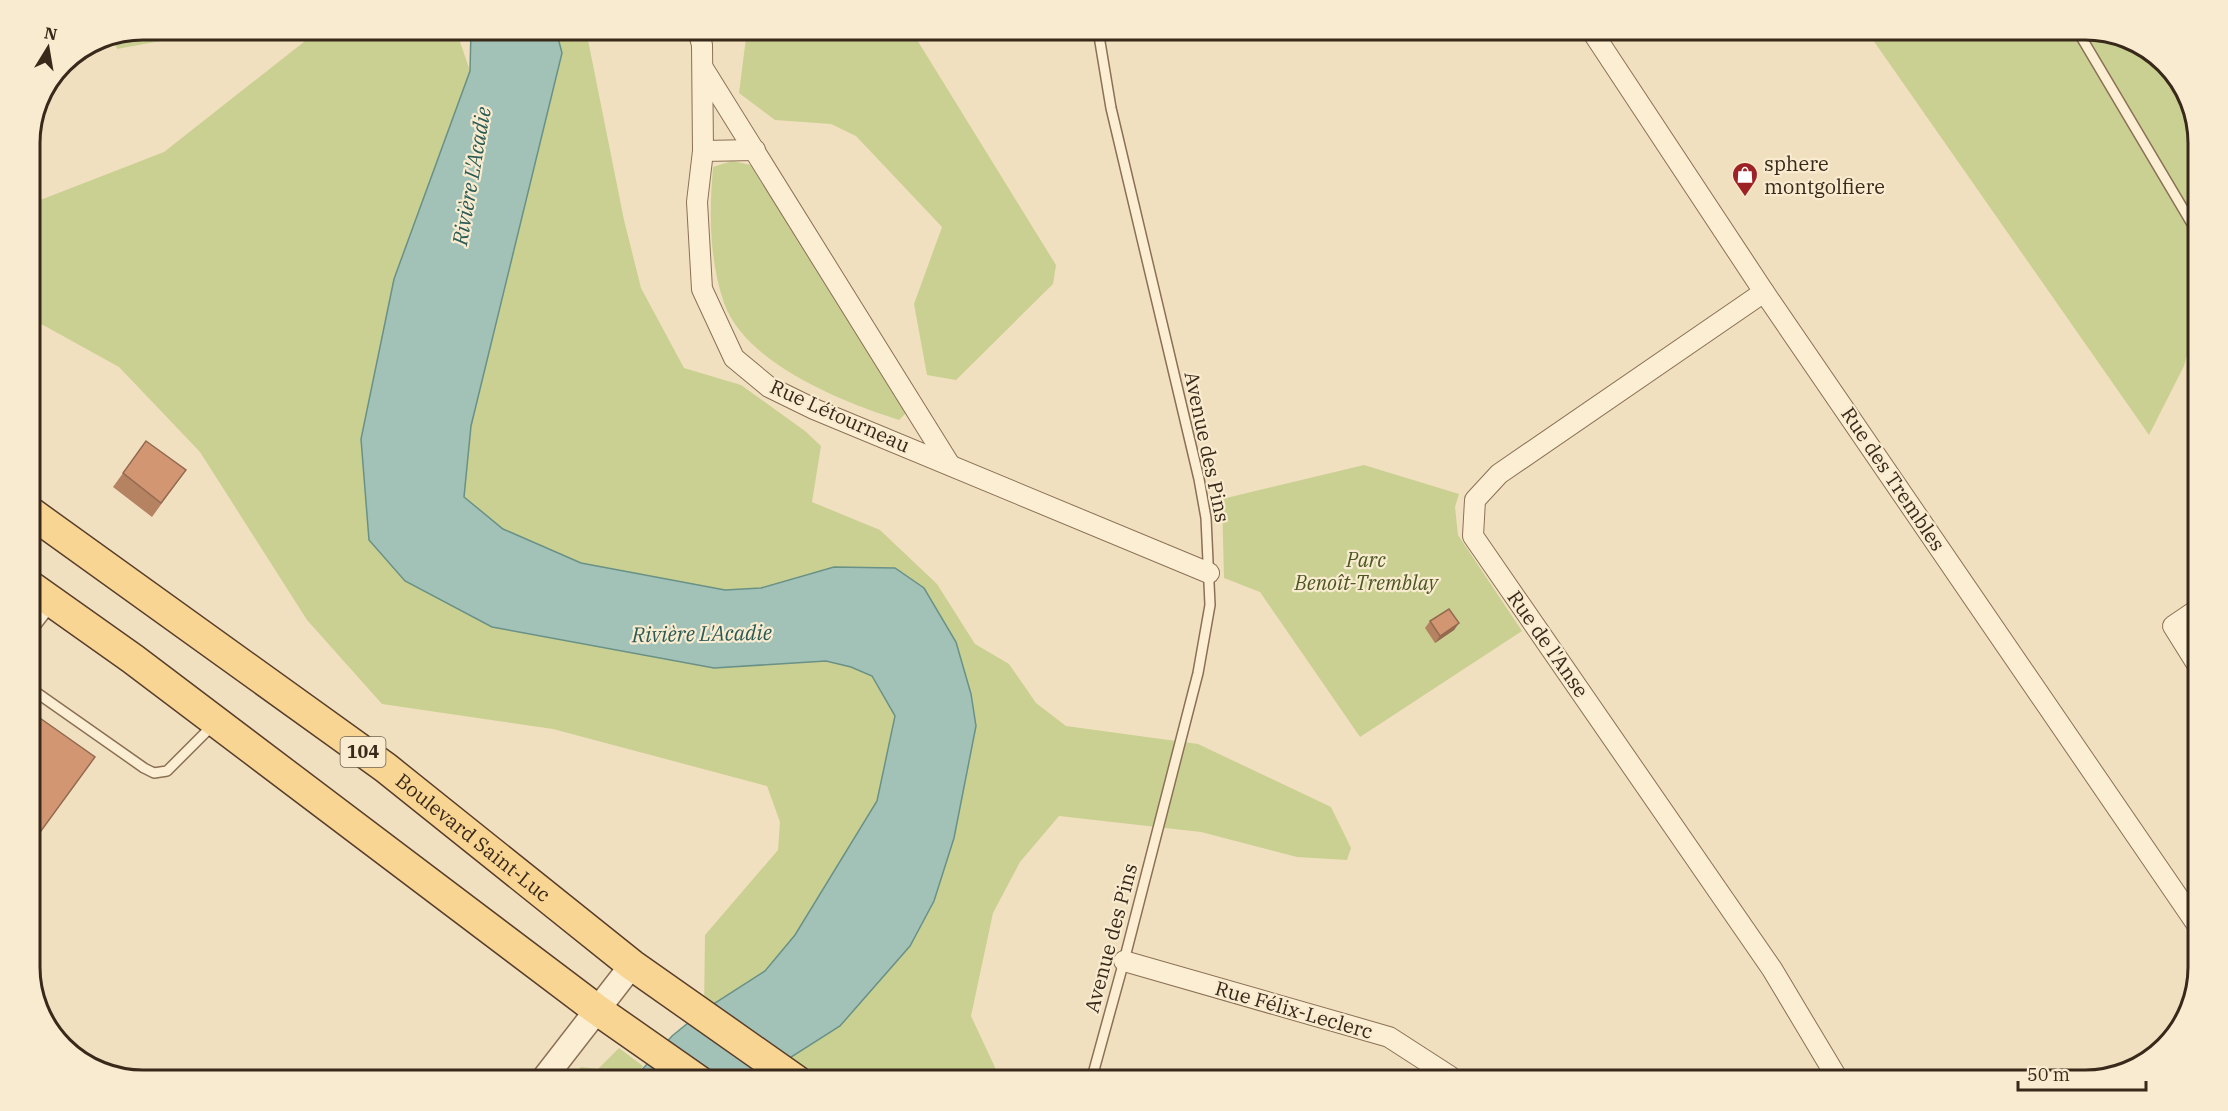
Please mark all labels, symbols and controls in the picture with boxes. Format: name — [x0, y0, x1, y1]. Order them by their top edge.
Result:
north arrow — [18, 18, 78, 78]
text: N — [43, 22, 59, 44]
water label: Rivière L'Acadie — [445, 104, 497, 248]
place label: sphere montgolfiere — [1764, 150, 1885, 200]
shop icon: sphere montgolfiere — [1730, 160, 1760, 198]
street label: Avenue des Pins — [1178, 369, 1237, 525]
street label: Rue Létourneau — [766, 373, 914, 458]
street label: Rue des Trembles — [1835, 401, 1952, 556]
park label: Parc Benoît-Tremblay — [1294, 546, 1439, 596]
street label: Rue de l'Anse — [1502, 585, 1595, 702]
water label: Rivière L'Acadie — [631, 618, 773, 648]
road number: 104 — [340, 737, 386, 767]
street label: Boulevard Saint-Luc — [390, 767, 557, 908]
street label: Avenue des Pins — [1078, 860, 1143, 1016]
street label: Rue Félix-Leclerc — [1212, 974, 1376, 1045]
scale bar — [2018, 1054, 2146, 1092]
text: 50 m — [2027, 1063, 2070, 1086]

